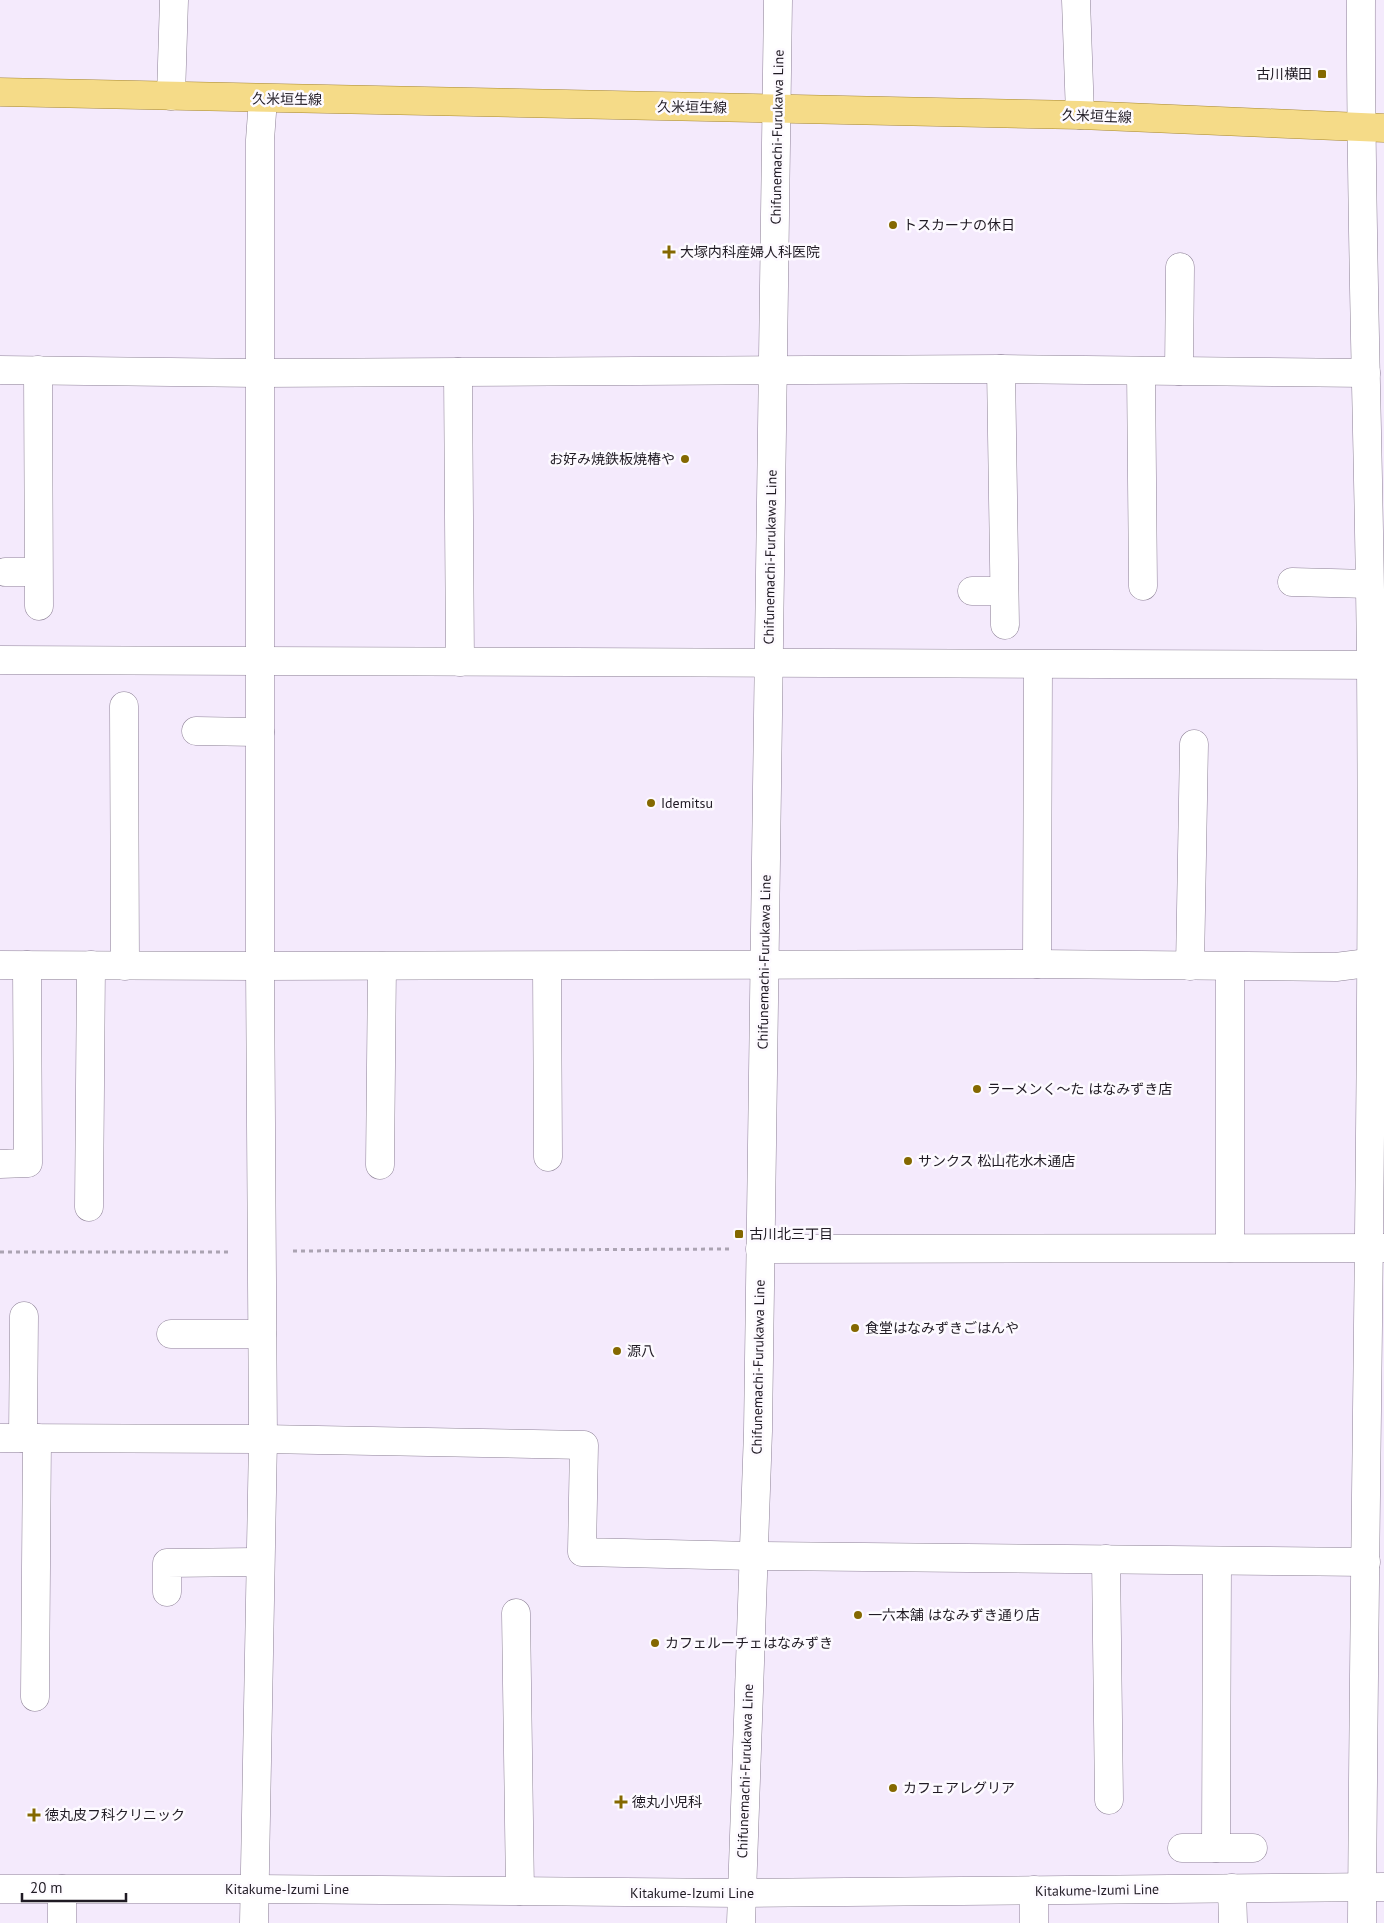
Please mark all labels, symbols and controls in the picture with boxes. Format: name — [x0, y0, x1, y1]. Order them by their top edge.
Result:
street label: Chifunemachi-Furukawa Line — [766, 49, 788, 225]
place label: 古川横田 — [1256, 65, 1312, 83]
marker: 古川横田 — [1316, 68, 1328, 80]
street label: 久米垣生線 — [252, 89, 322, 109]
street label: 久米垣生線 — [657, 97, 727, 117]
street label: 久米垣生線 — [1062, 106, 1132, 126]
place label: トスカーナの休日 — [903, 216, 1015, 234]
marker: トスカーナの休日 — [887, 219, 899, 231]
place label: 大塚内科産婦人科医院 — [680, 243, 820, 261]
marker: 大塚内科産婦人科医院 — [662, 245, 676, 259]
place label: お好み焼鉄板焼椿や — [549, 450, 675, 468]
marker: お好み焼鉄板焼椿や — [679, 453, 691, 465]
street label: Chifunemachi-Furukawa Line — [759, 469, 781, 645]
place label: Idemitsu — [661, 794, 713, 812]
marker: Idemitsu — [645, 797, 657, 809]
street label: Chifunemachi-Furukawa Line — [753, 874, 775, 1050]
place label: ラーメンく～た はなみずき店 — [987, 1080, 1172, 1098]
marker: ラーメンく～た はなみずき店 — [971, 1083, 983, 1095]
place label: サンクス 松山花水木通店 — [918, 1152, 1075, 1170]
marker: サンクス 松山花水木通店 — [902, 1155, 914, 1167]
place label: 古川北三丁目 — [749, 1225, 833, 1243]
marker: 古川北三丁目 — [733, 1228, 745, 1240]
street label: Chifunemachi-Furukawa Line — [747, 1279, 769, 1455]
place label: 食堂はなみずきごはんや — [865, 1319, 1019, 1337]
marker: 食堂はなみずきごはんや — [849, 1322, 861, 1334]
place label: 源八 — [627, 1342, 655, 1360]
marker: 源八 — [611, 1345, 623, 1357]
place label: 一六本舗 はなみずき通り店 — [868, 1606, 1040, 1624]
marker: 一六本舗 はなみずき通り店 — [852, 1609, 864, 1621]
place label: カフェルーチェはなみずき — [665, 1634, 833, 1652]
marker: カフェルーチェはなみずき — [649, 1637, 661, 1649]
street label: Chifunemachi-Furukawa Line — [733, 1683, 757, 1859]
place label: カフェアレグリア — [903, 1779, 1015, 1797]
marker: カフェアレグリア — [887, 1782, 899, 1794]
place label: 徳丸小児科 — [632, 1793, 702, 1811]
marker: 徳丸小児科 — [614, 1795, 628, 1809]
place label: 徳丸皮フ科クリニック — [45, 1806, 185, 1824]
marker: 徳丸皮フ科クリニック — [27, 1808, 41, 1822]
scale bar — [22, 1870, 126, 1902]
text: 20 m — [30, 1878, 63, 1897]
street label: Kitakume-Izumi Line — [225, 1880, 349, 1898]
street label: Kitakume-Izumi Line — [1035, 1880, 1159, 1900]
street label: Kitakume-Izumi Line — [630, 1884, 754, 1902]

